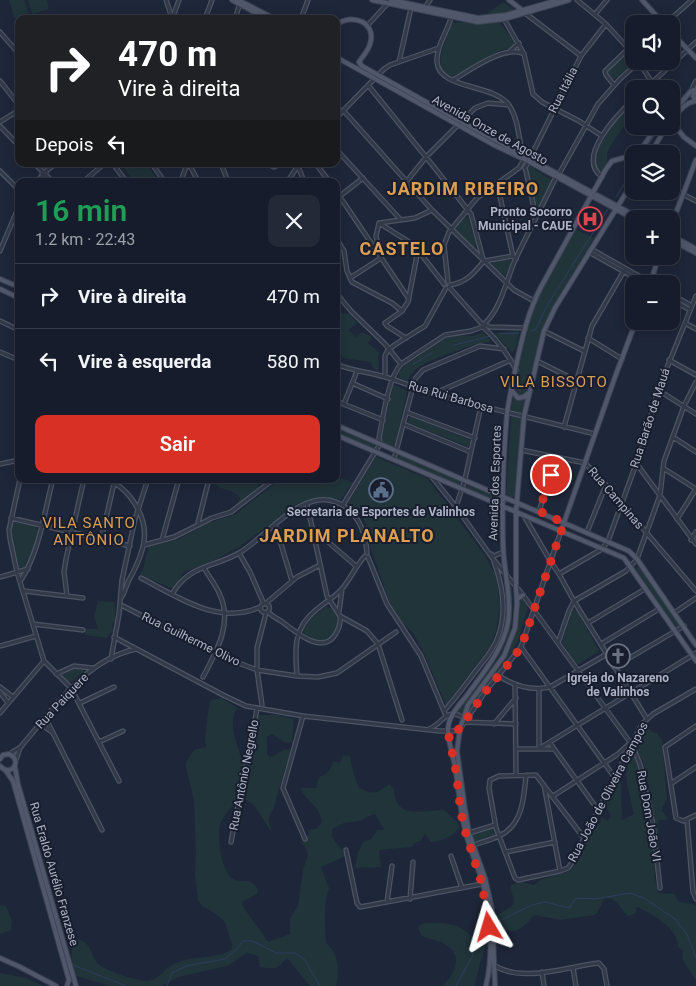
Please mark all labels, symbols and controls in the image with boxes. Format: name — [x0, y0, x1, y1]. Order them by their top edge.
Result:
map controls — [625, 15, 680, 330]
button: sound — [625, 15, 680, 70]
text: 470 m — [118, 34, 217, 75]
icon: right — [35, 35, 100, 100]
street label: Rua Itália — [546, 65, 580, 115]
text: Vire à direita — [118, 76, 240, 101]
button: search — [625, 80, 680, 135]
street label: Avenida Onze de Agosto — [430, 92, 550, 168]
icon: left — [103, 130, 131, 158]
text: Depois — [35, 133, 93, 156]
button: layers — [625, 145, 680, 200]
district label: JARDIM RIBEIRO — [387, 178, 539, 199]
text: 16 min — [35, 193, 127, 228]
button: close — [268, 195, 320, 247]
place label: Pronto Socorro Municipal - CAUE — [478, 205, 572, 233]
hospital icon: Pronto Socorro Municipal - CAUE — [577, 206, 603, 232]
button: + — [625, 210, 680, 265]
text: 1.2 km · 22:43 — [35, 230, 135, 249]
district label: CASTELO — [360, 238, 444, 259]
button: − — [625, 275, 680, 330]
icon: right — [35, 282, 63, 310]
text: Vire à direita — [78, 285, 187, 308]
text: 470 m — [267, 285, 320, 308]
icon: left — [35, 347, 63, 375]
text: Vire à esquerda — [78, 350, 211, 373]
text: 580 m — [267, 350, 320, 373]
street label: Rua Barão de Mauá — [627, 366, 673, 470]
district label: VILA BISSOTO — [500, 373, 608, 391]
street label: Rua Rui Barbosa — [407, 378, 495, 416]
button: Sair — [35, 415, 320, 473]
street label: Avenida dos Esportes — [486, 425, 504, 541]
pin — [530, 454, 572, 496]
icon: arrive — [537, 461, 565, 489]
street label: Rua Campinas — [585, 464, 647, 532]
public building icon: Secretaria de Esportes de Valinhos — [368, 477, 394, 503]
place label: Secretaria de Esportes de Valinhos — [287, 505, 475, 519]
district label: VILA SANTO ANTÔNIO — [42, 514, 136, 549]
district label: JARDIM PLANALTO — [259, 525, 435, 546]
street label: Rua Guilherme Olivo — [140, 609, 243, 669]
church icon: Igreja do Nazareno de Valinhos — [605, 643, 631, 669]
street label: Rua Paiquere — [33, 670, 91, 732]
place label: Igreja do Nazareno de Valinhos — [567, 671, 669, 699]
street label: Rua Antônio Negrello — [226, 718, 262, 832]
street label: Rua João de Oliveira Campos — [565, 720, 651, 864]
street label: Rua Dom João VI — [634, 769, 664, 863]
street label: Rua Eraldo Aurélio Franzese — [27, 801, 81, 947]
position arrow — [462, 900, 514, 952]

